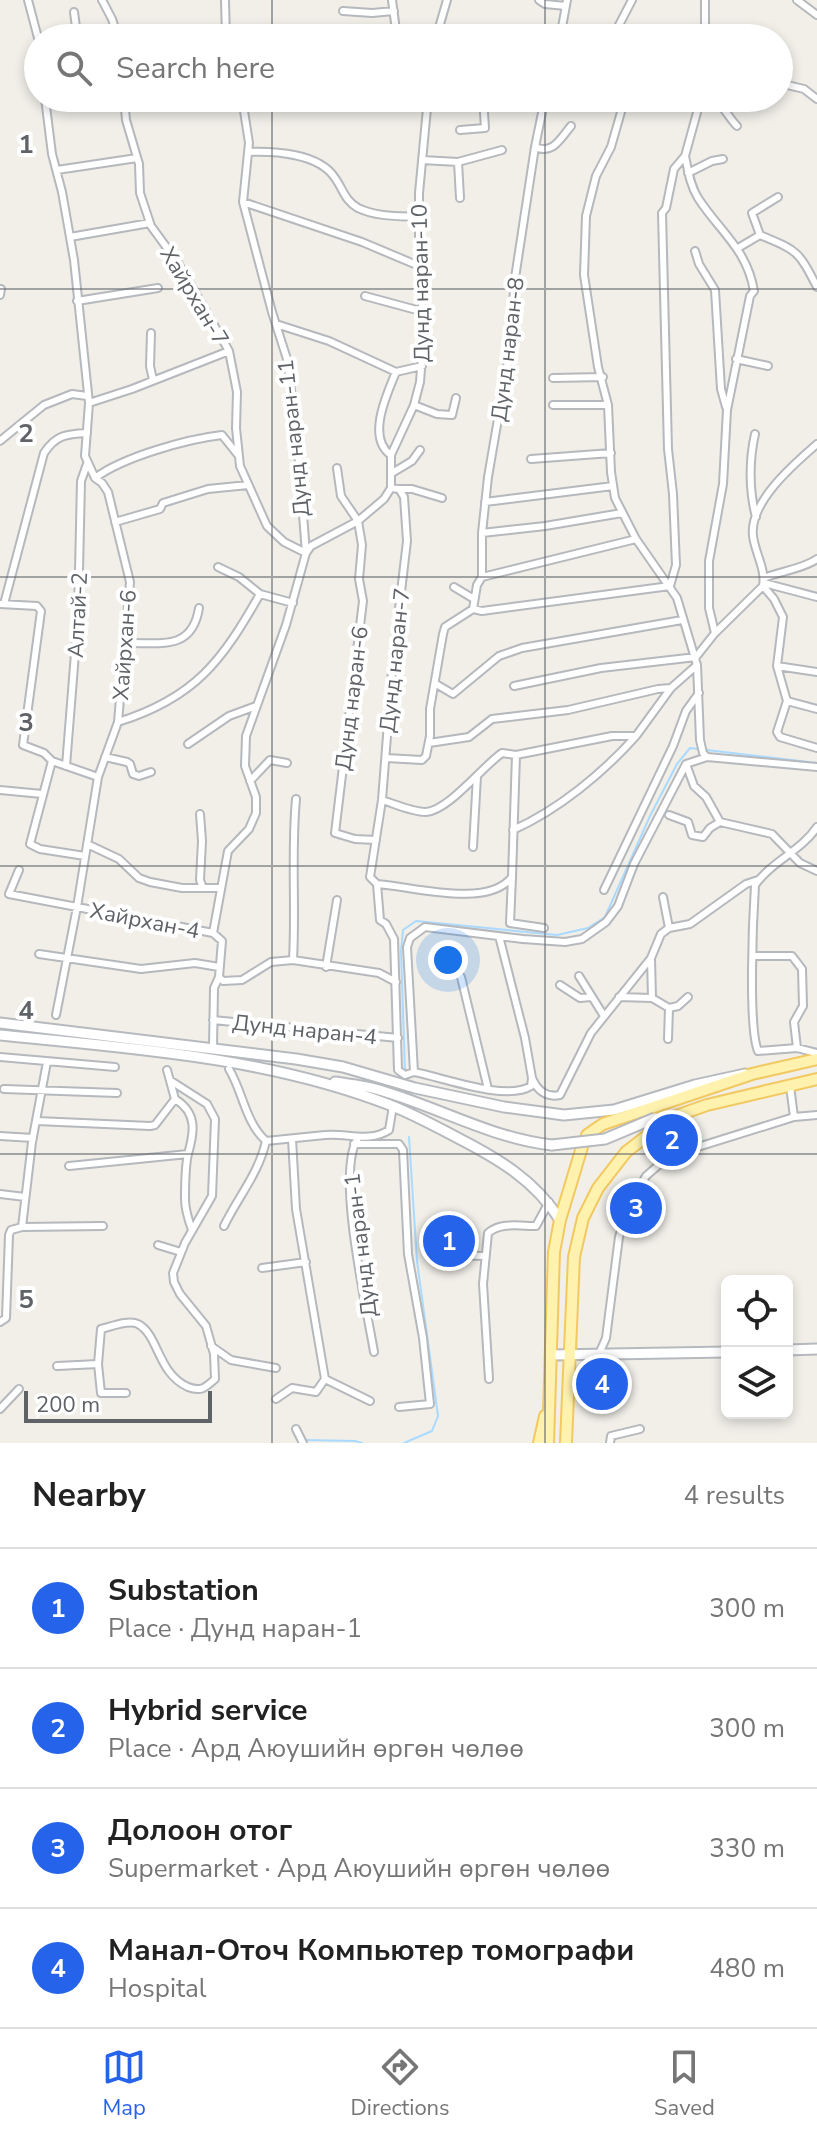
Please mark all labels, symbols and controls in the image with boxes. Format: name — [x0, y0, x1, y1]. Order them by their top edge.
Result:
search box — [24, 24, 793, 112]
icon: search — [52, 46, 96, 90]
text: Search here — [116, 48, 275, 89]
text: 1 — [18, 127, 34, 162]
street label: Дунд наран-10 — [405, 204, 437, 362]
street label: Хайрхан-7 — [153, 241, 236, 352]
street label: Дунд наран-8 — [484, 275, 532, 423]
street label: Дунд наран-11 — [271, 358, 317, 518]
text: 2 — [18, 416, 34, 451]
street label: Алтай-2 — [61, 571, 95, 659]
street label: Дунд наран-7 — [373, 586, 417, 734]
street label: Хайрхан-6 — [106, 589, 144, 701]
street label: Дунд наран-6 — [328, 624, 376, 772]
text: 3 — [18, 705, 34, 740]
street label: Хайрхан-4 — [88, 896, 202, 946]
your location — [428, 940, 468, 980]
text: 4 — [18, 993, 34, 1028]
street label: Дунд наран-4 — [231, 1008, 379, 1052]
pin: 2 — [646, 1110, 698, 1170]
street label: Дунд наран-1 — [337, 1171, 385, 1319]
pin: 3 — [610, 1178, 662, 1238]
pin: 1 — [423, 1211, 475, 1271]
map controls — [721, 1275, 793, 1419]
button: locate — [721, 1275, 793, 1347]
text: 5 — [18, 1282, 34, 1317]
button: layers — [721, 1347, 793, 1419]
pin: 4 — [576, 1354, 628, 1414]
scale bar — [24, 1387, 212, 1423]
text: 200 m — [36, 1390, 100, 1420]
text: Nearby — [32, 1472, 146, 1518]
text: 4 results — [684, 1478, 785, 1513]
text: Substation — [108, 1570, 259, 1611]
text: 1 — [50, 1591, 66, 1626]
text: 300 m — [709, 1591, 785, 1626]
text: Place · Дунд наран-1 — [108, 1611, 362, 1646]
text: Hybrid service — [108, 1690, 308, 1731]
text: 2 — [50, 1711, 66, 1746]
text: 300 m — [709, 1711, 785, 1746]
text: Place · Ард Аюушийн өргөн чөлөө — [108, 1731, 524, 1766]
text: Долоон отог — [108, 1810, 292, 1851]
text: 3 — [50, 1831, 66, 1866]
text: 330 m — [709, 1831, 785, 1866]
text: Supermarket · Ард Аюушийн өргөн чөлөө — [108, 1851, 610, 1886]
text: Манал-Оточ Компьютер томографи — [108, 1930, 634, 1971]
text: 4 — [50, 1951, 66, 1986]
text: 480 m — [709, 1951, 785, 1986]
text: Hospital — [108, 1971, 207, 2006]
tab: Map — [102, 2045, 146, 2123]
tab: Directions — [351, 2045, 450, 2123]
tab: Saved — [654, 2045, 715, 2123]

